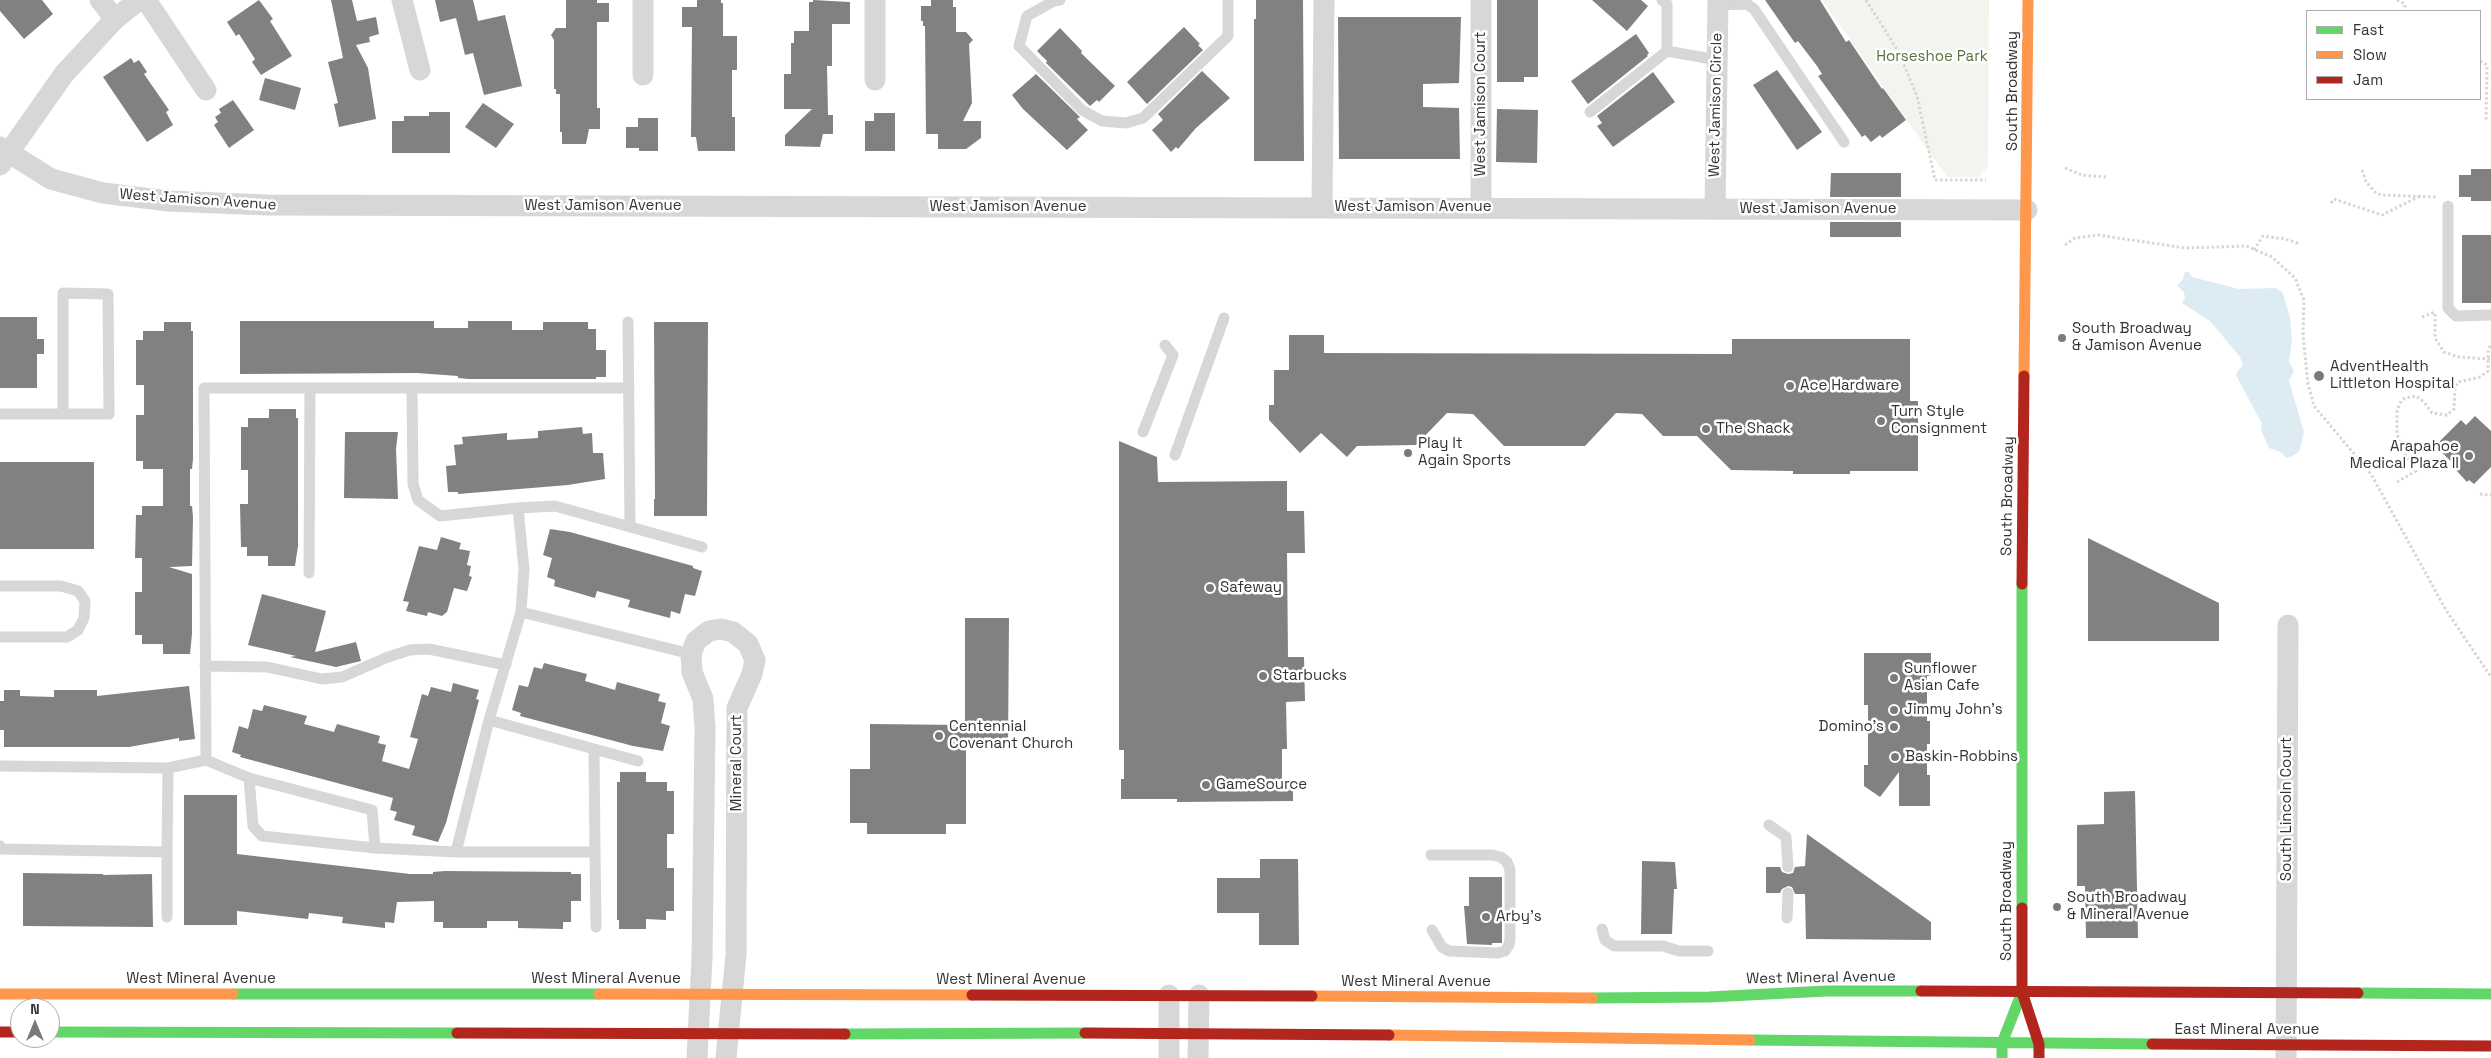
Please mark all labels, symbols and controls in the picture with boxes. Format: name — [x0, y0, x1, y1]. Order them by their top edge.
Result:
legend — [2306, 10, 2481, 100]
text: Fast — [2353, 20, 2384, 39]
street label: South Broadway — [2004, 31, 2022, 151]
street label: West Jamison Court — [1472, 32, 1490, 176]
street label: West Jamison Circle — [1706, 33, 1726, 177]
text: Slow — [2353, 45, 2387, 64]
park label: Horseshoe Park — [1876, 48, 1988, 66]
text: Jam — [2353, 70, 2383, 89]
street label: West Jamison Avenue — [119, 186, 277, 214]
street label: West Jamison Avenue — [524, 197, 682, 215]
street label: West Jamison Avenue — [929, 198, 1087, 216]
street label: West Jamison Avenue — [1334, 198, 1492, 216]
street label: West Jamison Avenue — [1739, 200, 1897, 218]
place label: South Broadway & Jamison Avenue — [2072, 320, 2202, 355]
marker: South Broadway & Jamison Avenue — [2056, 332, 2068, 344]
place label: AdventHealth Littleton Hospital — [2330, 358, 2454, 393]
marker: AdventHealth Littleton Hospital — [2312, 369, 2326, 383]
place label: Ace Hardware — [1800, 377, 1899, 395]
marker: Ace Hardware — [1784, 380, 1796, 392]
place label: Turn Style Consignment — [1891, 403, 1987, 438]
marker: Turn Style Consignment — [1875, 415, 1887, 427]
place label: The Shack — [1716, 420, 1791, 438]
marker: The Shack — [1700, 423, 1712, 435]
place label: Play It Again Sports — [1418, 435, 1511, 470]
street label: South Broadway — [1998, 436, 2018, 556]
place label: Arapahoe Medical Plaza II — [2350, 438, 2459, 473]
marker: Play It Again Sports — [1402, 447, 1414, 459]
marker: Arapahoe Medical Plaza II — [2463, 450, 2475, 462]
place label: Safeway — [1220, 579, 1282, 597]
marker: Safeway — [1204, 582, 1216, 594]
place label: Sunflower Asian Cafe — [1904, 660, 1980, 695]
place label: Starbucks — [1273, 667, 1347, 685]
marker: Starbucks — [1257, 670, 1269, 682]
marker: Sunflower Asian Cafe — [1888, 672, 1900, 684]
place label: Jimmy John's — [1904, 701, 2003, 719]
marker: Jimmy John's — [1888, 704, 1900, 716]
street label: Mineral Court — [728, 715, 746, 811]
place label: Centennial Covenant Church — [949, 718, 1073, 753]
place label: Domino's — [1819, 718, 1884, 736]
marker: Domino's — [1888, 721, 1900, 733]
marker: Centennial Covenant Church — [933, 730, 945, 742]
street label: South Lincoln Court — [2278, 737, 2296, 881]
place label: Baskin-Robbins — [1905, 748, 2018, 766]
marker: Baskin-Robbins — [1889, 751, 1901, 763]
place label: GameSource — [1216, 776, 1307, 794]
marker: GameSource — [1200, 779, 1212, 791]
street label: South Broadway — [1998, 841, 2016, 961]
place label: South Broadway & Mineral Avenue — [2067, 889, 2189, 924]
marker: South Broadway & Mineral Avenue — [2051, 901, 2063, 913]
place label: Arby's — [1496, 908, 1542, 926]
marker: Arby's — [1480, 911, 1492, 923]
street label: West Mineral Avenue — [1746, 968, 1896, 988]
street label: West Mineral Avenue — [126, 970, 276, 988]
street label: West Mineral Avenue — [531, 970, 681, 988]
street label: West Mineral Avenue — [936, 971, 1086, 989]
street label: West Mineral Avenue — [1341, 973, 1491, 991]
north arrow — [10, 998, 60, 1048]
text: N — [30, 1000, 40, 1018]
street label: East Mineral Avenue — [2175, 1021, 2319, 1039]

